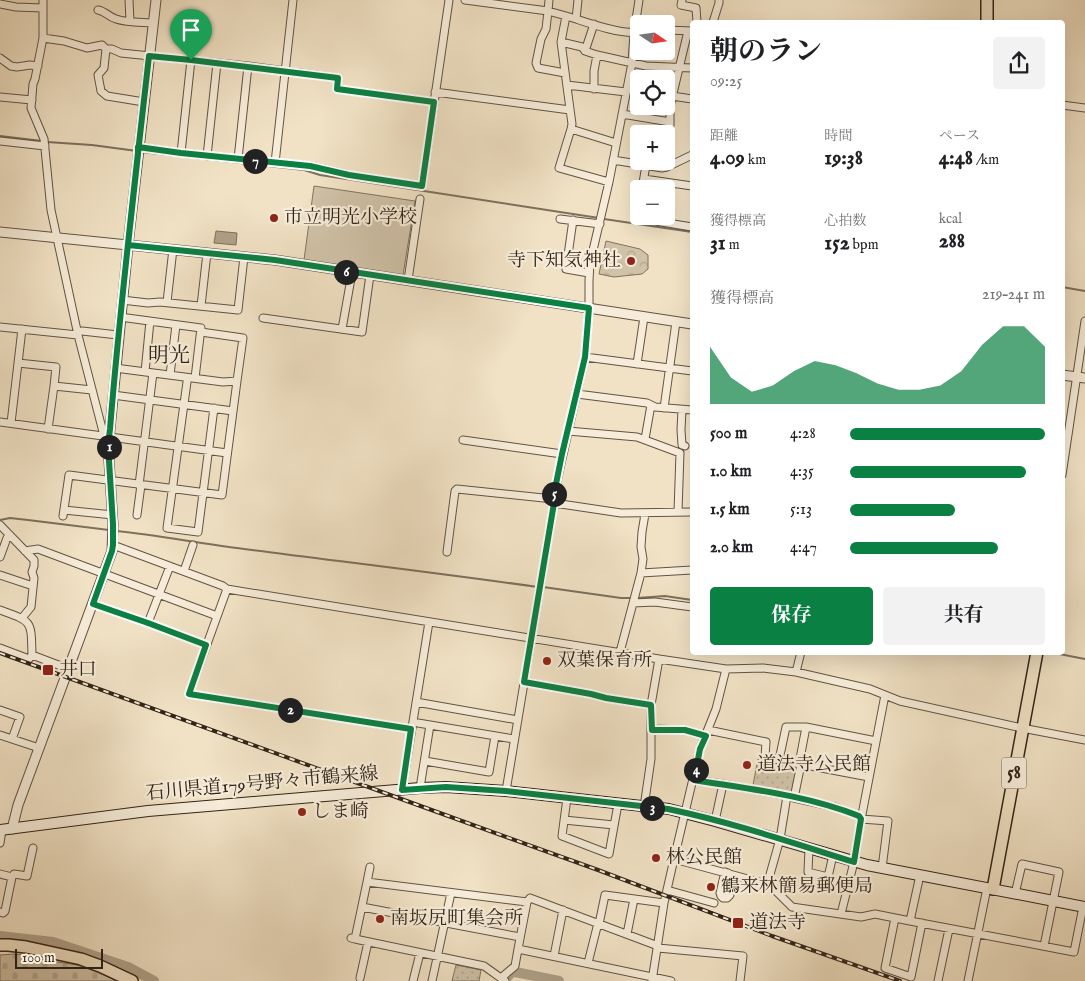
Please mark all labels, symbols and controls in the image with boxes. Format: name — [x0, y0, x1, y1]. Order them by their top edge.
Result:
pin — [170, 9, 212, 60]
north arrow — [630, 15, 675, 60]
map controls — [630, 15, 675, 225]
icon: arrive — [177, 16, 205, 44]
text: 朝のラン — [710, 35, 822, 70]
button: share — [993, 37, 1045, 89]
button: locate — [630, 70, 675, 115]
text: 09:25 — [710, 72, 742, 92]
button: + — [630, 125, 675, 170]
text: 距離 — [710, 127, 738, 145]
text: 時間 — [824, 127, 852, 145]
text: ペース — [939, 127, 980, 145]
text: 4.09 — [710, 145, 745, 172]
text: 19:38 — [824, 145, 863, 172]
text: 4:48 — [939, 145, 973, 172]
pin: 7 — [242, 148, 268, 174]
text: km — [745, 151, 766, 169]
text: /km — [973, 151, 999, 169]
text: 7 — [252, 152, 259, 170]
button: − — [630, 180, 675, 225]
place label: 市立明光小学校 — [284, 206, 417, 230]
text: kcal — [939, 210, 962, 228]
marker: 市立明光小学校 — [268, 212, 280, 224]
text: 獲得標高 — [710, 212, 766, 230]
text: 心拍数 — [824, 212, 866, 230]
text: 288 — [939, 228, 965, 255]
text: 31 — [710, 230, 726, 257]
text: 152 — [824, 230, 850, 257]
text: m — [726, 236, 740, 254]
text: bpm — [850, 236, 878, 254]
place label: 寺下知気神社 — [507, 249, 621, 273]
marker: 寺下知気神社 — [625, 255, 637, 267]
pin: 6 — [334, 260, 358, 284]
text: 6 — [344, 263, 349, 281]
text: 219–241 m — [982, 285, 1045, 305]
text: 獲得標高 — [710, 289, 774, 309]
district label: 明光 — [148, 343, 190, 370]
text: 500 m — [710, 424, 747, 444]
text: 4:28 — [790, 424, 816, 444]
pin: 1 — [96, 434, 122, 460]
text: 1 — [107, 438, 112, 456]
text: 1.0 km — [710, 462, 752, 482]
text: 4:35 — [790, 462, 814, 482]
pin: 5 — [542, 482, 566, 506]
text: 5 — [552, 485, 557, 503]
text: 1.5 km — [710, 500, 750, 520]
text: 5:13 — [790, 500, 812, 520]
text: 2.0 km — [710, 538, 753, 558]
text: 4:47 — [790, 538, 817, 558]
button: 保存 — [710, 587, 873, 645]
button: 共有 — [883, 587, 1045, 645]
place label: 双葉保育所 — [557, 649, 652, 673]
marker: 双葉保育所 — [541, 655, 553, 667]
place label: 井口 — [59, 658, 97, 682]
marker: 井口 — [41, 663, 55, 677]
pin: 2 — [278, 698, 302, 722]
text: 2 — [287, 701, 294, 719]
place label: 道法寺公民館 — [757, 753, 871, 777]
pin: 4 — [684, 758, 708, 782]
road number: 58 — [1002, 758, 1026, 788]
marker: 道法寺公民館 — [741, 759, 753, 771]
text: 4 — [693, 761, 700, 779]
street label: 石川県道179号野々市鶴来線 — [145, 762, 379, 806]
pin: 3 — [640, 796, 664, 820]
text: 3 — [650, 799, 655, 817]
place label: しま崎 — [312, 800, 369, 824]
marker: しま崎 — [296, 806, 308, 818]
place label: 林公民館 — [666, 846, 742, 870]
marker: 林公民館 — [650, 852, 662, 864]
place label: 鶴来林簡易郵便局 — [721, 875, 873, 899]
marker: 鶴来林簡易郵便局 — [705, 881, 717, 893]
place label: 南坂尻町集会所 — [390, 907, 523, 931]
place label: 道法寺 — [749, 911, 806, 935]
marker: 南坂尻町集会所 — [374, 913, 386, 925]
marker: 道法寺 — [731, 916, 745, 930]
scale bar — [15, 946, 102, 969]
text: 100 m — [22, 949, 55, 967]

